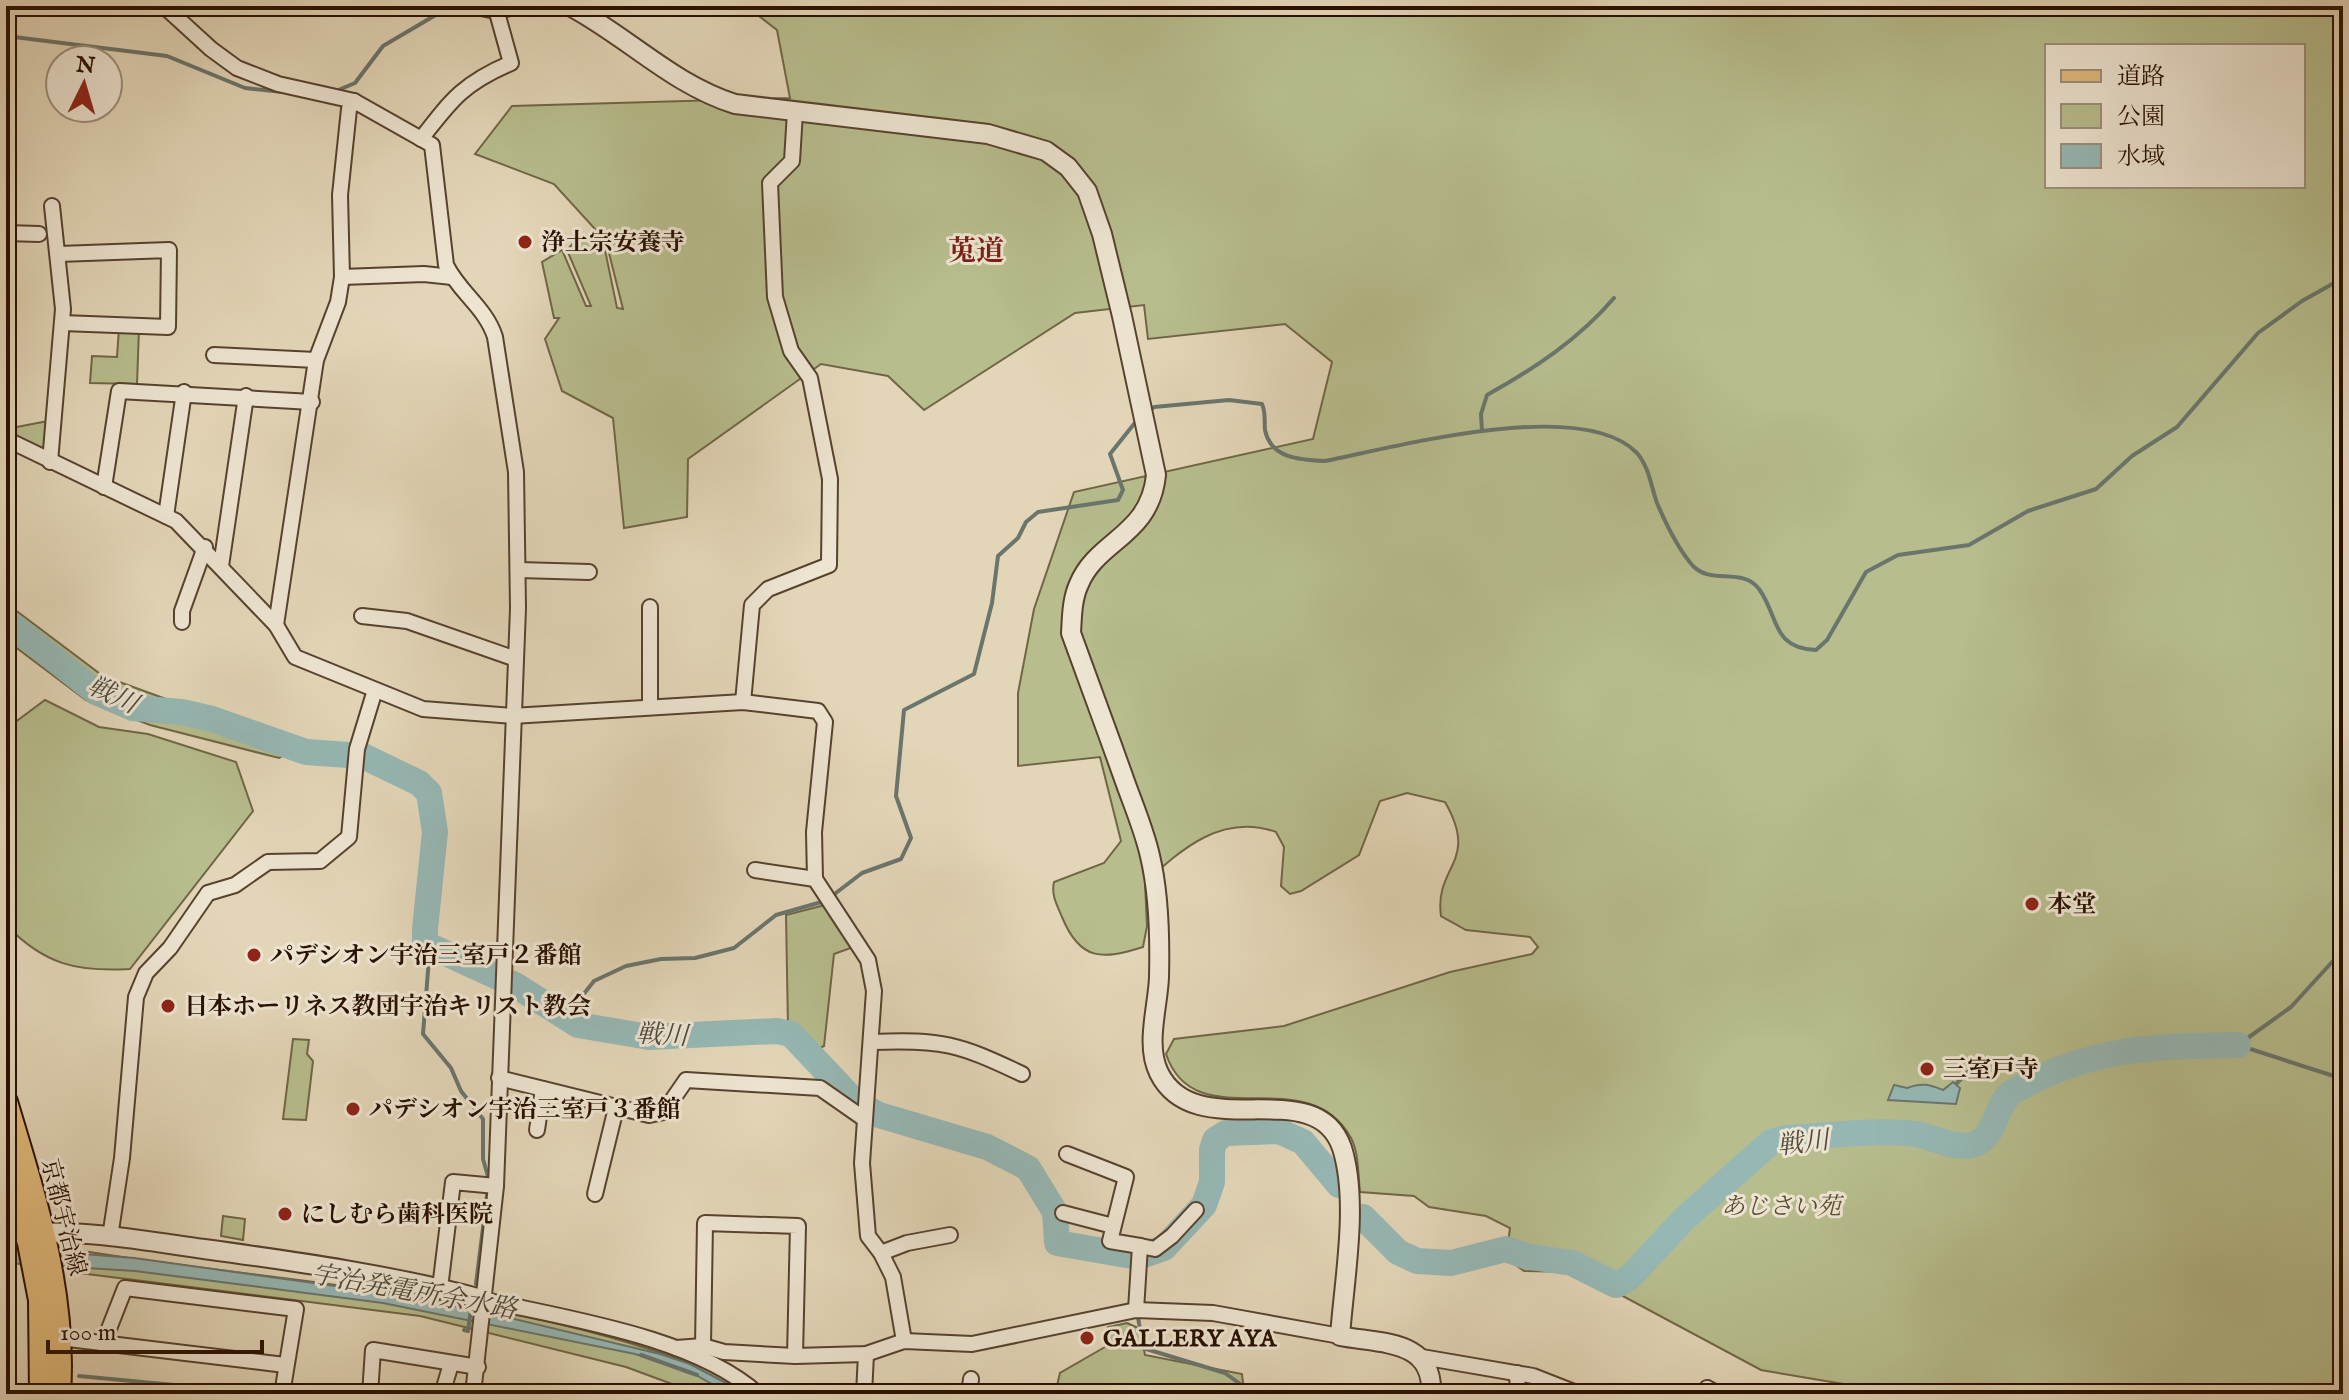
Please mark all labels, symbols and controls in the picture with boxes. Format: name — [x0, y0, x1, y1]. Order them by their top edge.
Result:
north arrow — [44, 44, 124, 124]
legend — [2045, 44, 2305, 188]
text: N — [74, 51, 96, 81]
text: 道路 — [2117, 62, 2165, 93]
text: 公園 — [2117, 102, 2165, 133]
text: 水域 — [2117, 142, 2165, 173]
place label: 浄土宗安養寺 — [541, 228, 685, 259]
marker: 浄土宗安養寺 — [516, 233, 534, 251]
district label: 莵道 — [948, 235, 1004, 270]
water label: 戦川 — [82, 669, 146, 723]
place label: 本堂 — [2048, 890, 2096, 921]
marker: 本堂 — [2023, 895, 2041, 913]
place label: パデシオン宇治三室戸２番館 — [270, 941, 582, 972]
marker: パデシオン宇治三室戸２番館 — [245, 946, 263, 964]
place label: 日本ホーリネス教団宇治キリスト教会 — [184, 992, 591, 1023]
marker: 日本ホーリネス教団宇治キリスト教会 — [159, 997, 177, 1015]
water label: 戦川 — [635, 1018, 692, 1053]
place label: 三室戸寺 — [1943, 1055, 2039, 1086]
marker: 三室戸寺 — [1918, 1060, 1936, 1078]
place label: パデシオン宇治三室戸３番館 — [369, 1095, 681, 1126]
marker: パデシオン宇治三室戸３番館 — [344, 1100, 362, 1118]
water label: 戦川 — [1775, 1124, 1834, 1163]
street label: 京都宇治線 — [33, 1155, 92, 1279]
park label: あじさい苑 — [1721, 1192, 1845, 1223]
place label: にしむら歯科医院 — [301, 1200, 493, 1231]
marker: にしむら歯科医院 — [276, 1205, 294, 1223]
water label: 宇治発電所余水路 — [308, 1258, 521, 1327]
scale bar — [48, 1304, 262, 1354]
text: 100 m — [60, 1318, 116, 1349]
place label: GALLERY AYA — [1103, 1324, 1278, 1355]
marker: GALLERY AYA — [1078, 1329, 1096, 1347]

